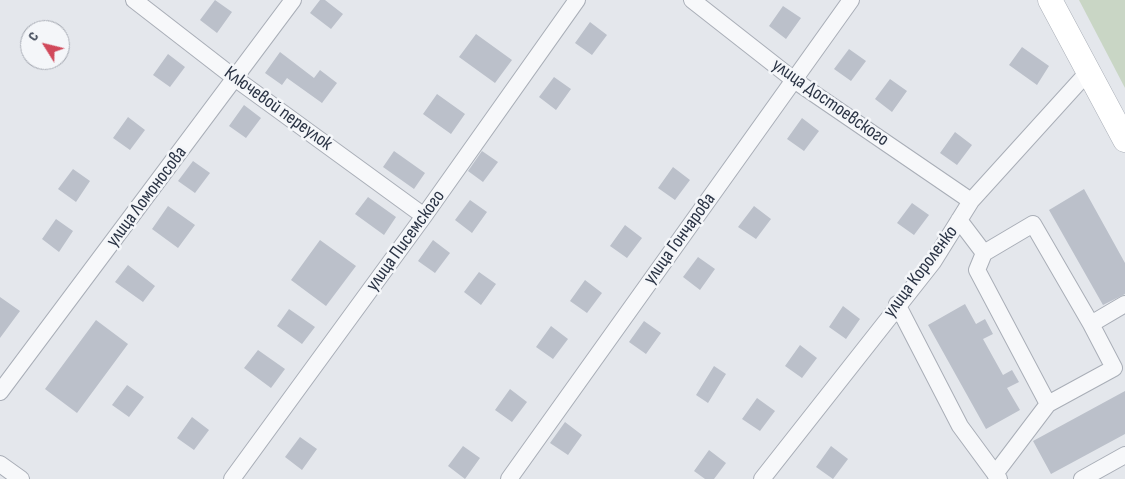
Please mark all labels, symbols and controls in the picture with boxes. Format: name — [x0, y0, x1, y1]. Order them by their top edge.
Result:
north arrow — [20, 20, 70, 70]
text: С — [24, 29, 42, 44]
street label: улица Достоевского — [767, 54, 893, 152]
street label: Ключевой переулок — [219, 62, 337, 156]
street label: улица Ломоносова — [102, 142, 192, 252]
street label: улица Писемского — [362, 186, 450, 296]
street label: улица Гончарова — [639, 189, 721, 289]
street label: улица Короленко — [879, 222, 963, 322]

